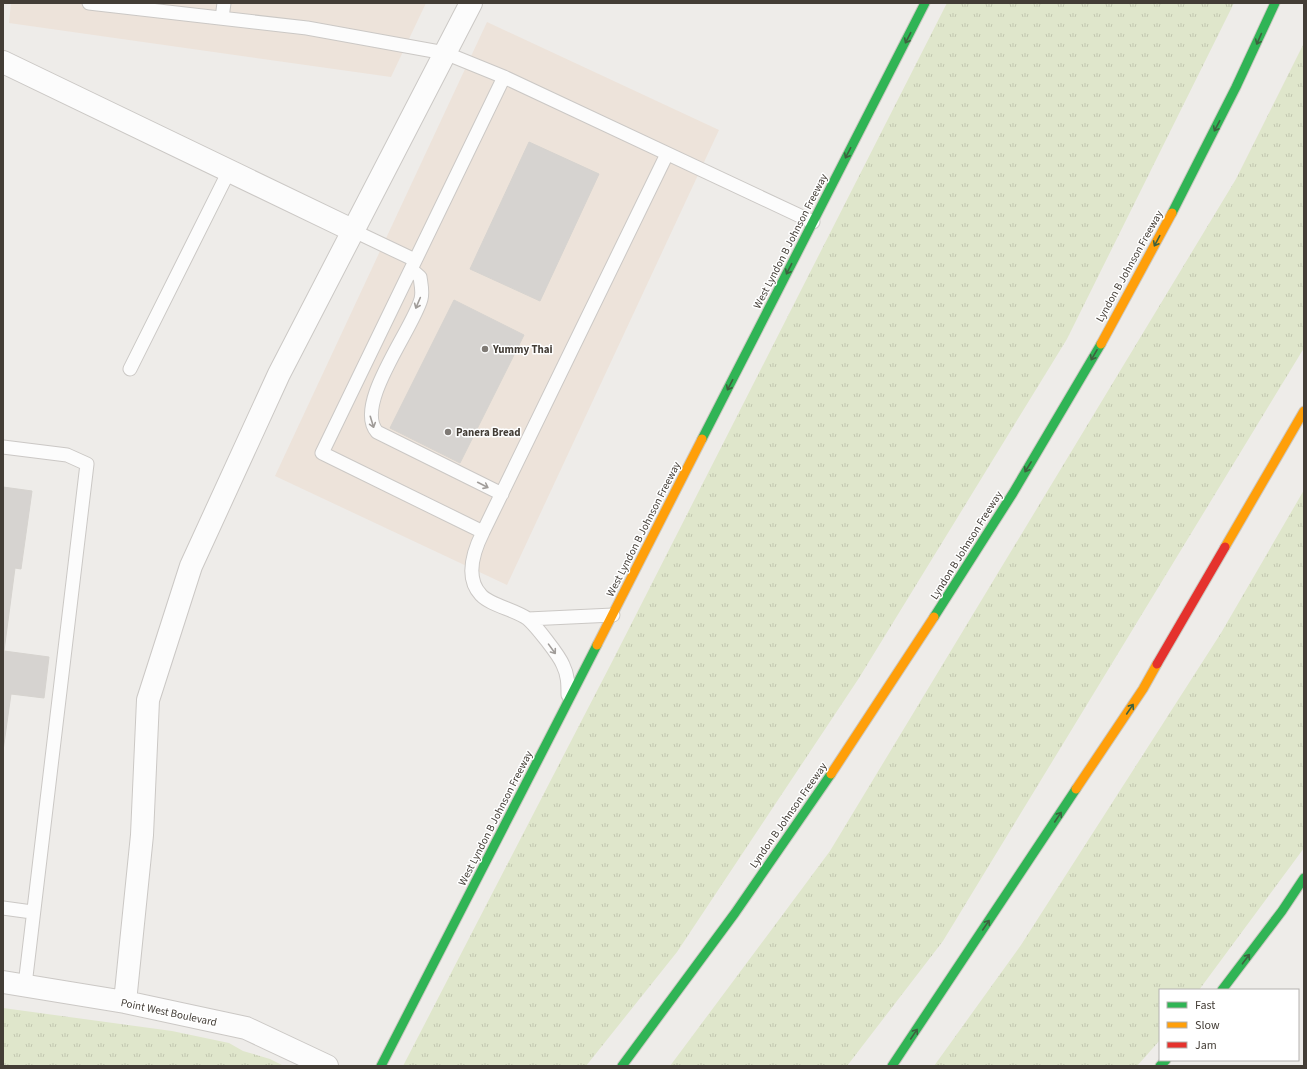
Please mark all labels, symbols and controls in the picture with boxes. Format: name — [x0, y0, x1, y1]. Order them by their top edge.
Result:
one-way arrow — [903, 31, 911, 43]
one-way arrow — [1255, 32, 1262, 44]
one-way arrow — [1213, 120, 1220, 132]
one-way arrow — [844, 147, 852, 159]
street label: West Lyndon B Johnson Freeway — [750, 171, 831, 311]
street label: Lyndon B Johnson Freeway — [1092, 208, 1166, 325]
one-way arrow — [1153, 235, 1160, 247]
one-way arrow — [785, 263, 792, 275]
one-way arrow — [414, 297, 422, 309]
place label: Yummy Thai — [492, 342, 553, 357]
marker: Yummy Thai — [480, 344, 490, 354]
one-way arrow — [1089, 348, 1097, 360]
one-way arrow — [726, 379, 733, 391]
one-way arrow — [369, 416, 376, 429]
place label: Panera Bread — [456, 425, 521, 440]
marker: Panera Bread — [443, 427, 453, 437]
street label: West Lyndon B Johnson Freeway — [603, 459, 684, 599]
one-way arrow — [1024, 461, 1032, 473]
one-way arrow — [477, 482, 489, 489]
street label: Lyndon B Johnson Freeway — [927, 488, 1006, 602]
one-way arrow — [548, 643, 556, 654]
one-way arrow — [1126, 704, 1134, 715]
street label: West Lyndon B Johnson Freeway — [455, 748, 536, 888]
street label: Lyndon B Johnson Freeway — [746, 760, 831, 871]
one-way arrow — [1054, 812, 1062, 823]
one-way arrow — [982, 920, 990, 931]
one-way arrow — [1241, 954, 1250, 965]
legend — [1159, 989, 1299, 1061]
street label: Point West Boulevard — [119, 995, 218, 1030]
text: Fast — [1195, 997, 1215, 1014]
text: Slow — [1195, 1017, 1220, 1034]
one-way arrow — [909, 1028, 918, 1039]
text: Jam — [1195, 1037, 1217, 1054]

